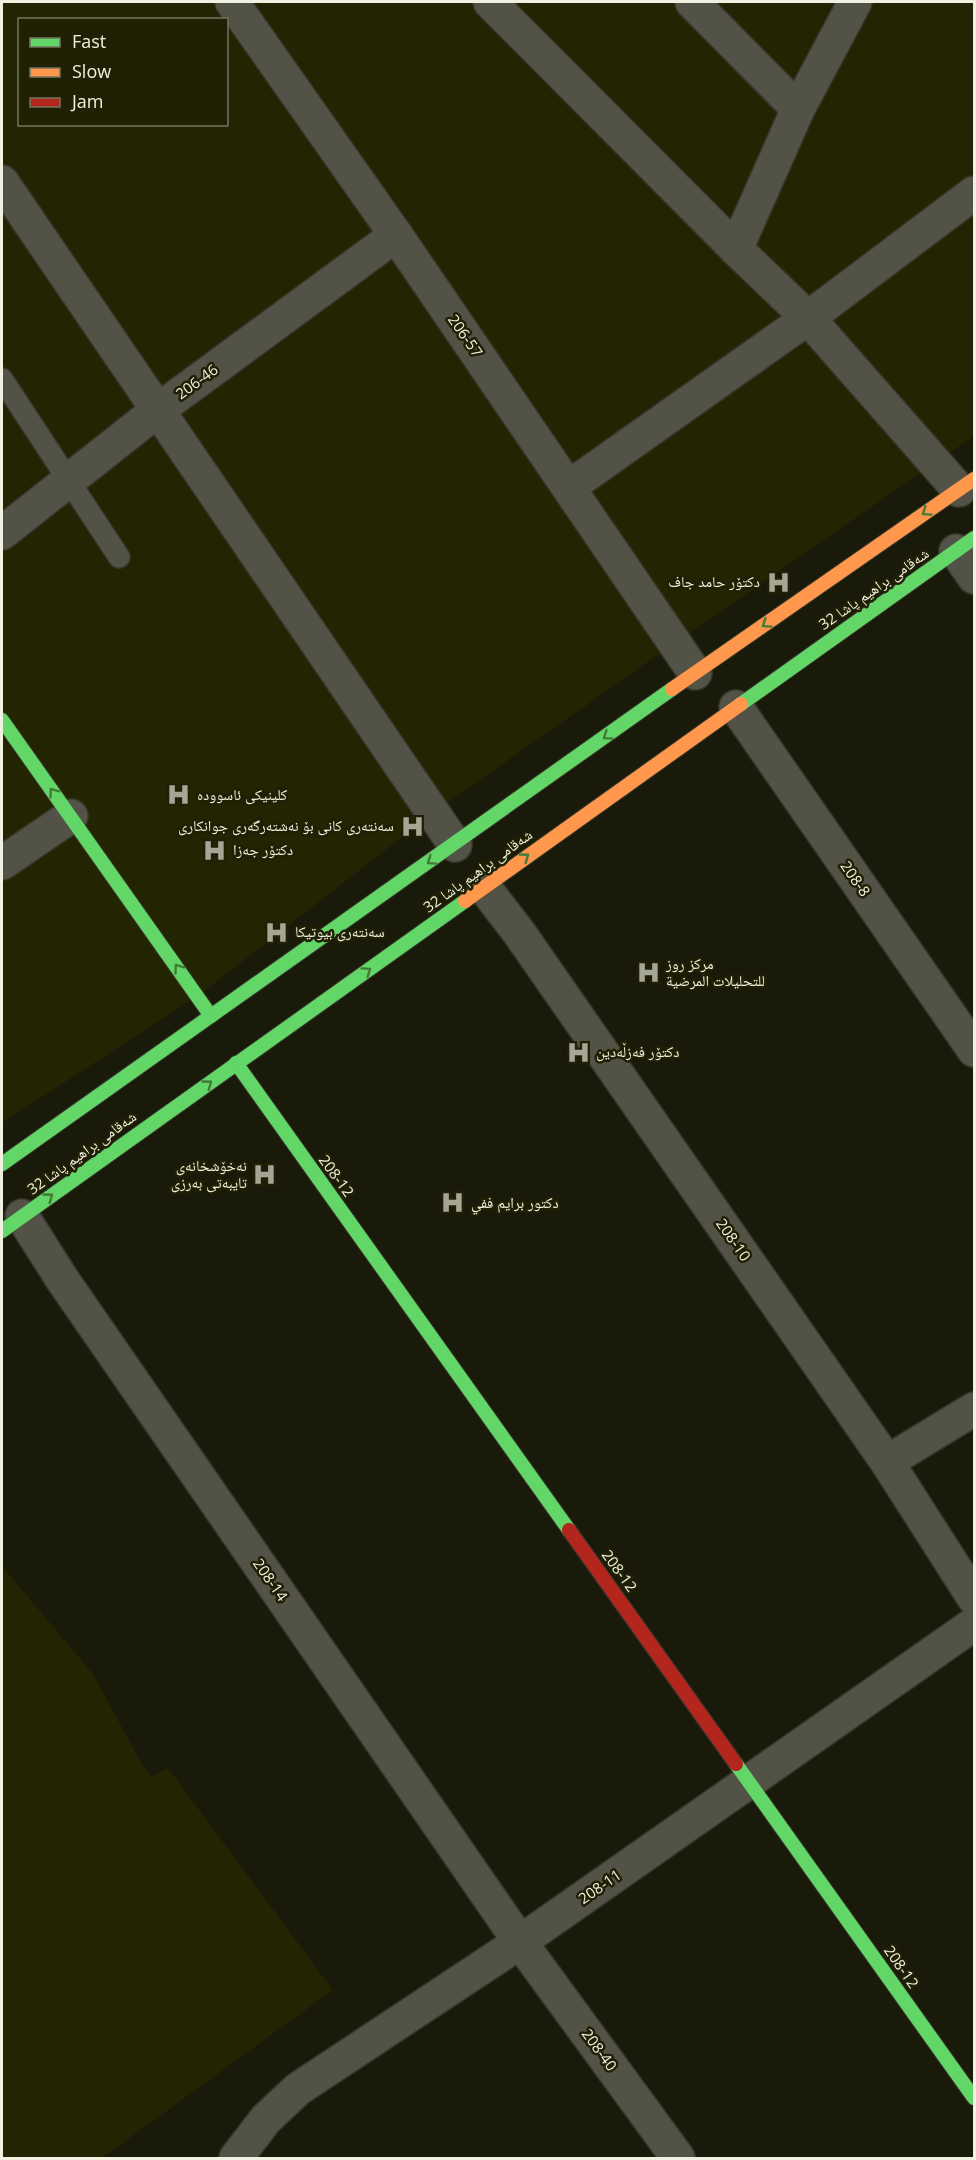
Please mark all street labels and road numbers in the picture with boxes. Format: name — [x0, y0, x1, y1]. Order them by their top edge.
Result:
street label: 206-57 — [444, 310, 488, 361]
street label: 206-46 — [171, 359, 222, 403]
street label: شەقامی براهیم پاشا 32 — [814, 543, 933, 634]
street label: شەقامی براهیم پاشا 32 — [419, 824, 537, 917]
street label: 208-8 — [836, 857, 875, 900]
street label: شەقامی براهیم پاشا 32 — [23, 1106, 141, 1199]
street label: 208-12 — [315, 1150, 359, 1201]
street label: 208-10 — [712, 1214, 756, 1265]
street label: 208-12 — [598, 1545, 642, 1596]
street label: 208-14 — [249, 1554, 293, 1605]
street label: 208-11 — [574, 1864, 625, 1908]
street label: 208-12 — [880, 1941, 924, 1992]
street label: 208-40 — [578, 2024, 622, 2075]

